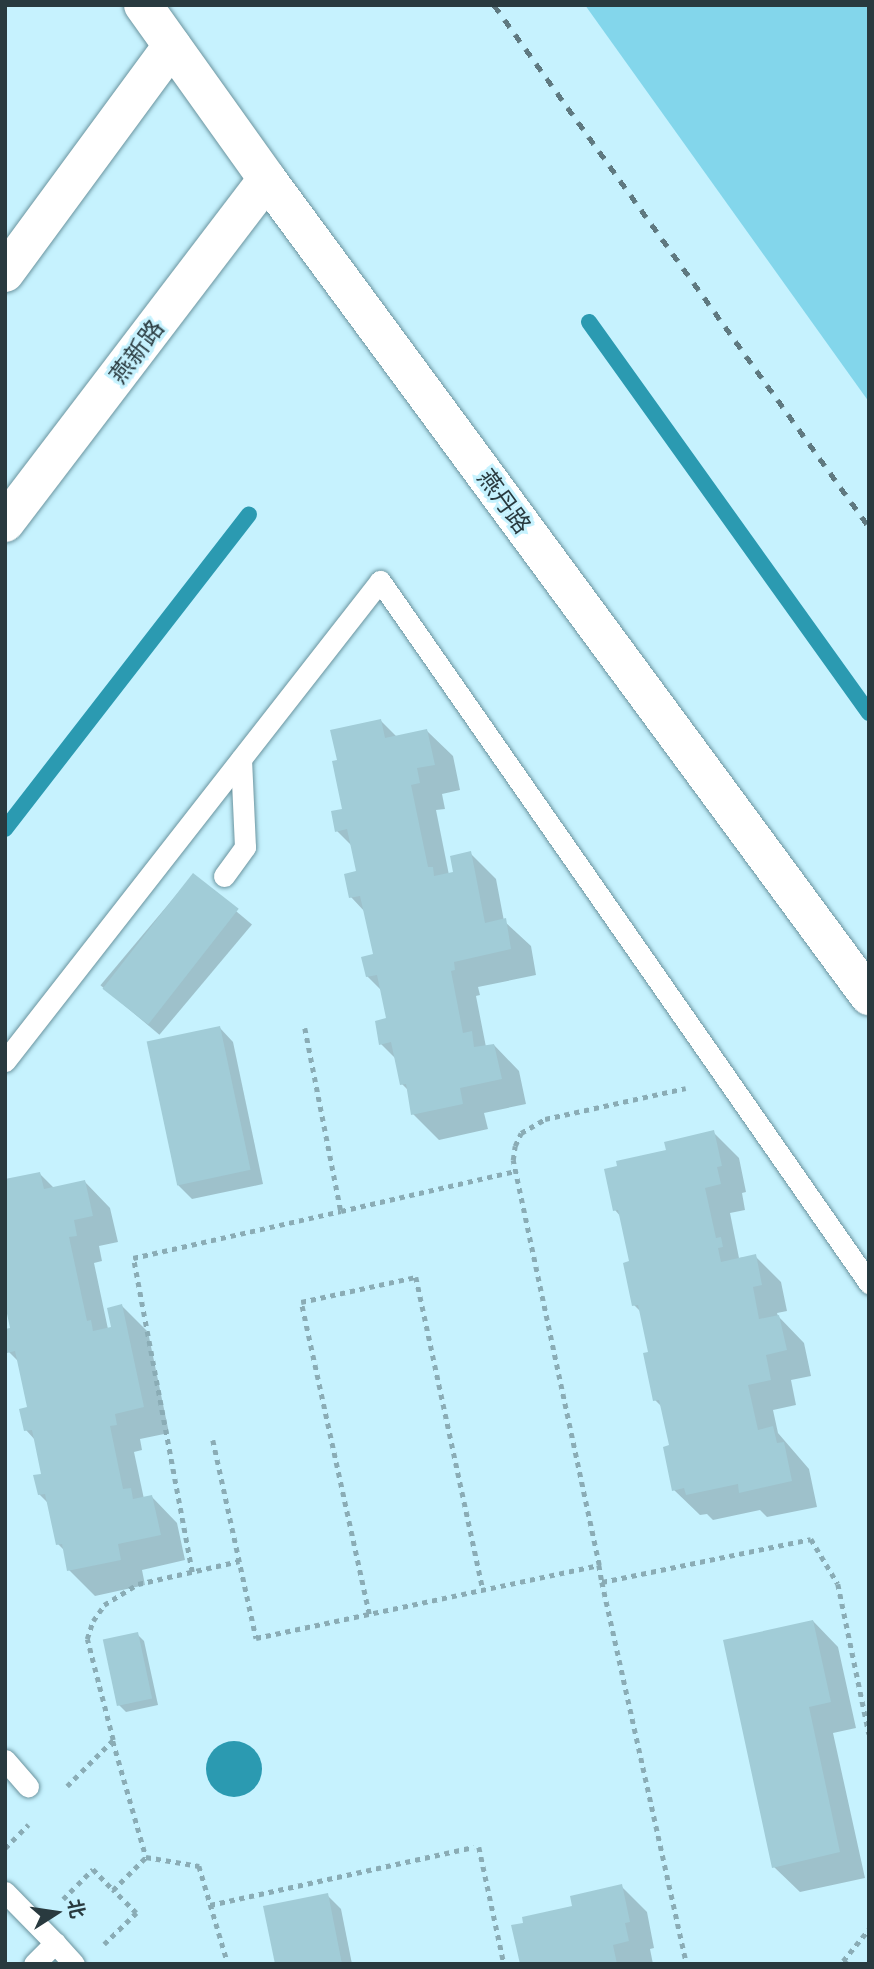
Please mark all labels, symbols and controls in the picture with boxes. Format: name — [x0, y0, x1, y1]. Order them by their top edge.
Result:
street label: 燕新路 — [103, 314, 169, 388]
street label: 燕丹路 — [472, 463, 538, 539]
north arrow — [21, 1878, 91, 1948]
text: 北 — [62, 1897, 91, 1921]

